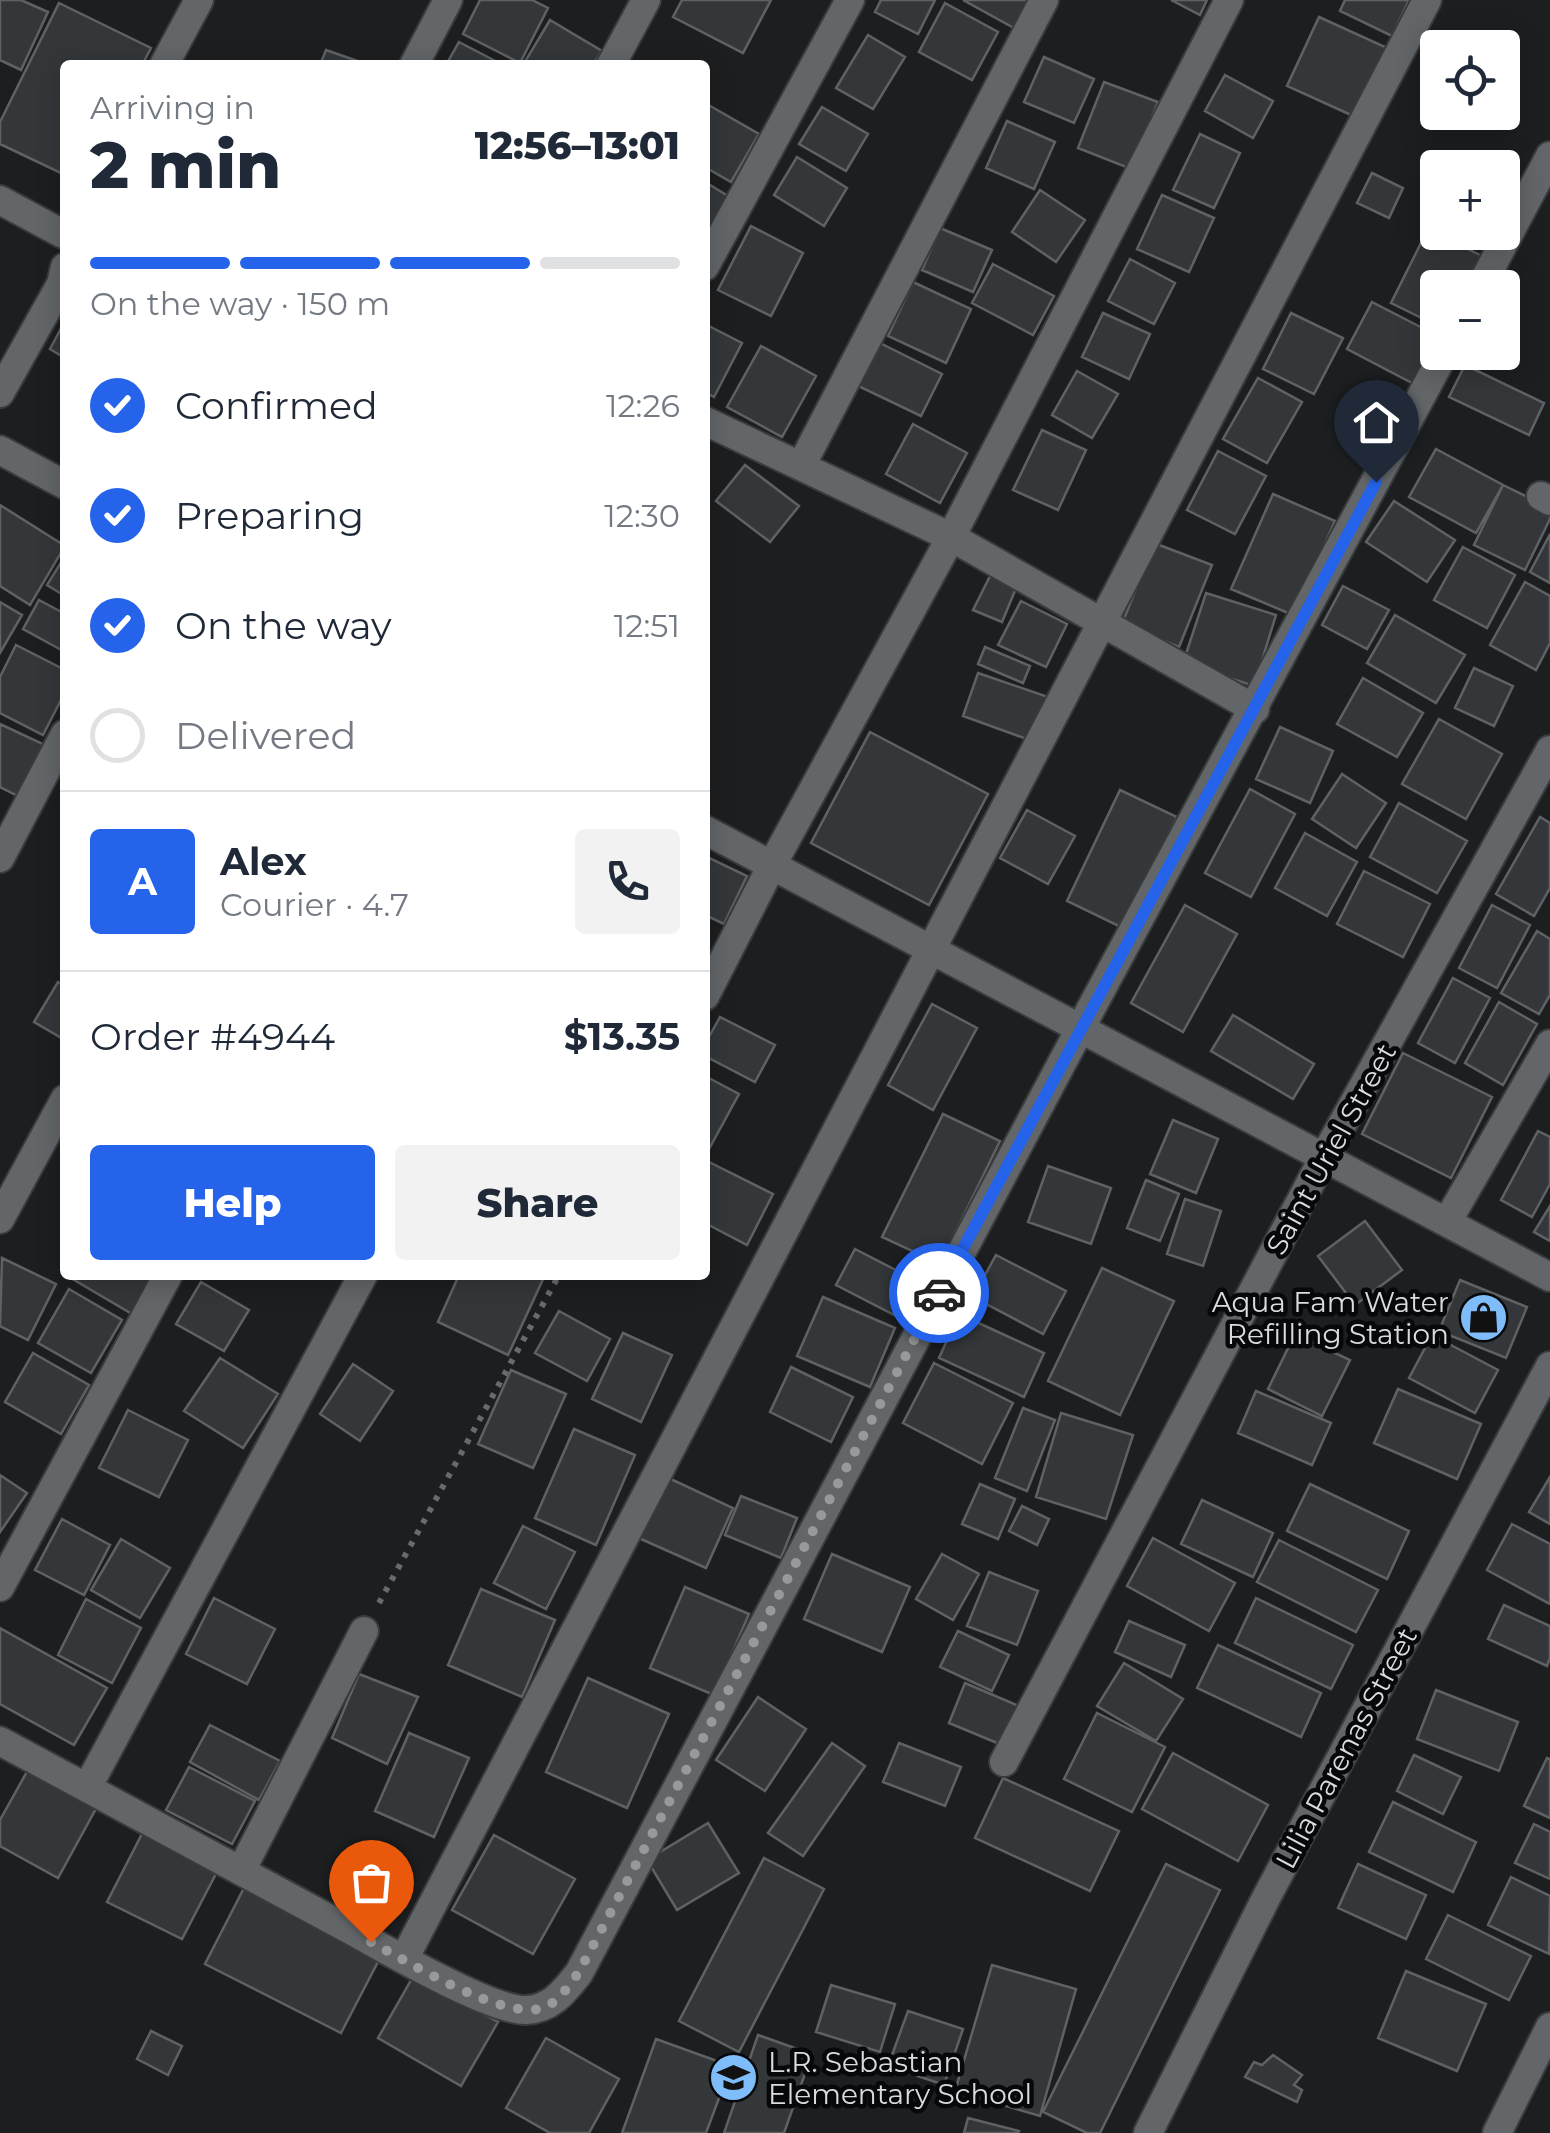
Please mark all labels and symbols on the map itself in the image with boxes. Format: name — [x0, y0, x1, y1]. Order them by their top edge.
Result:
pin — [1334, 380, 1419, 483]
street label: Saint Uriel Street — [1259, 1038, 1403, 1260]
courier — [889, 1243, 989, 1343]
place label: Aqua Fam Water Refilling Station — [1212, 1285, 1449, 1351]
shop icon: Aqua Fam Water Refilling Station — [1458, 1292, 1510, 1344]
street label: Lilia Parenas Street — [1268, 1622, 1424, 1874]
pin — [329, 1840, 414, 1943]
place label: L.R. Sebastian Elementary School — [768, 2045, 1032, 2111]
school or university icon: L.R. Sebastian Elementary School — [707, 2052, 759, 2104]

